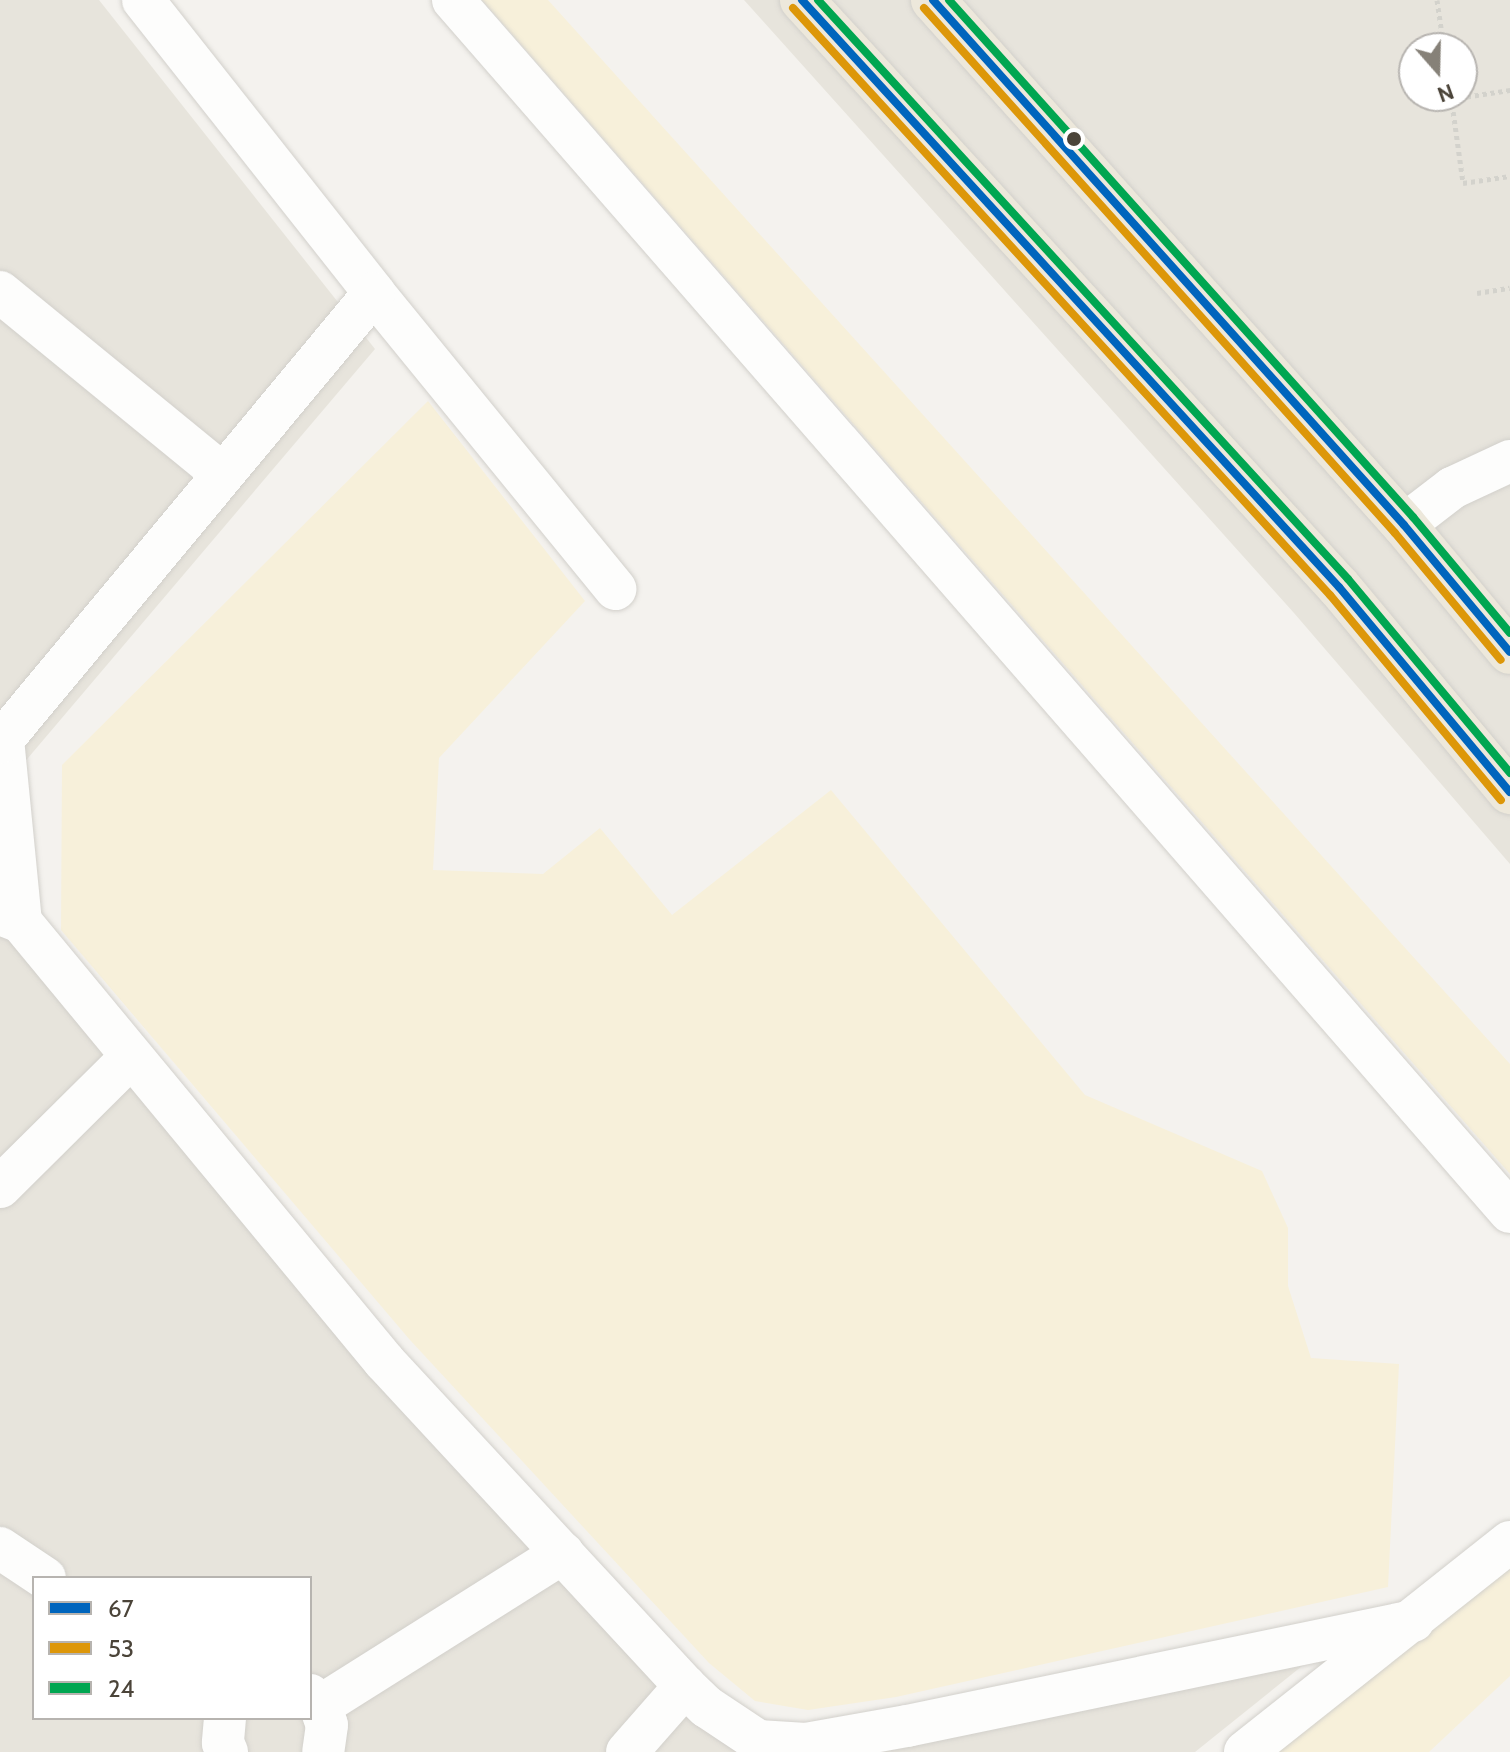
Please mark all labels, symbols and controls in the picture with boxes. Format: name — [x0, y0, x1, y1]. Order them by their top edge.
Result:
north arrow — [1398, 32, 1478, 112]
text: N — [1434, 78, 1458, 108]
unlabelled marker — [1066, 131, 1082, 147]
legend — [32, 1576, 312, 1720]
text: 67 — [108, 1594, 134, 1623]
text: 53 — [108, 1634, 134, 1663]
text: 24 — [108, 1674, 134, 1703]

